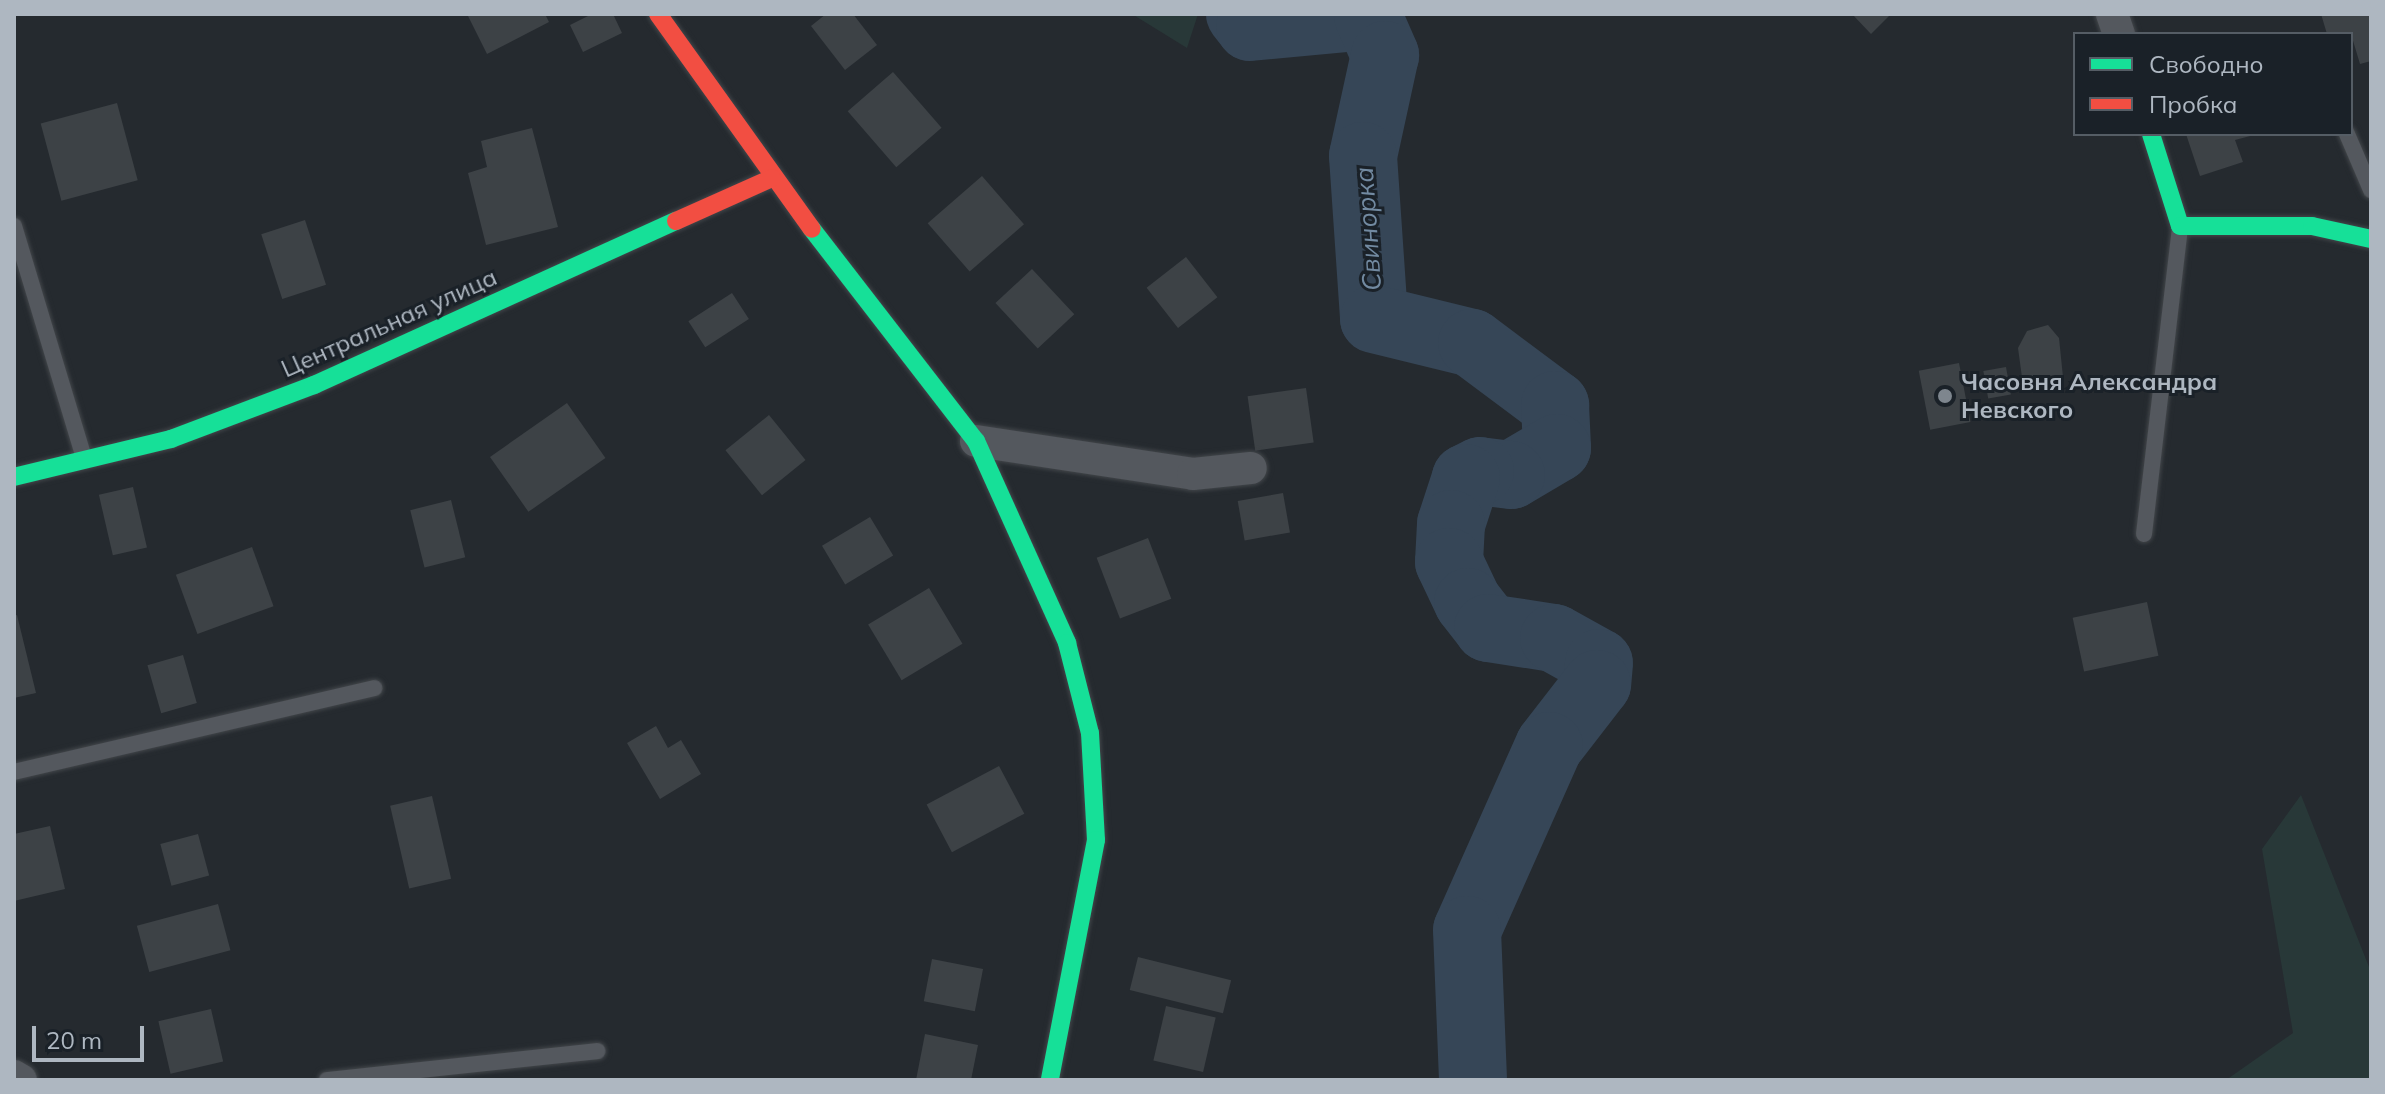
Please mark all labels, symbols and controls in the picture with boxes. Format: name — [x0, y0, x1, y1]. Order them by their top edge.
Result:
legend — [2073, 32, 2353, 136]
text: Свободно — [2149, 49, 2264, 79]
text: Пробка — [2149, 89, 2237, 119]
water label: Свинорка — [1348, 166, 1388, 292]
street label: Центральная улица — [277, 263, 501, 383]
place label: Часовня Александра Невского — [1961, 368, 2217, 424]
marker: Часовня Александра Невского — [1936, 387, 1954, 405]
scale bar — [36, 1010, 148, 1060]
text: 20 m — [46, 1025, 102, 1055]

